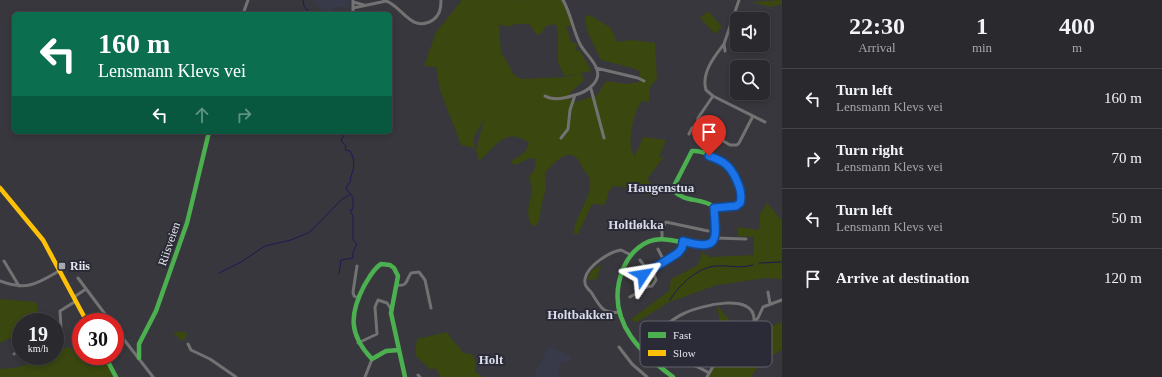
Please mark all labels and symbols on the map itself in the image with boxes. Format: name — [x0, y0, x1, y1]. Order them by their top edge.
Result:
pin — [692, 115, 726, 156]
district label: Haugenstua — [628, 180, 695, 195]
district label: Holtløkka — [608, 217, 664, 232]
street label: Riisveien — [155, 220, 183, 268]
position arrow — [622, 254, 664, 296]
place label: Riis — [70, 259, 90, 273]
marker: Riis — [57, 261, 67, 271]
district label: Holtbakken — [547, 307, 614, 322]
speed limit sign: 30 — [72, 313, 124, 365]
legend — [640, 321, 772, 367]
text: Fast — [673, 329, 691, 341]
text: Slow — [673, 347, 696, 359]
district label: Holt — [479, 352, 504, 367]

